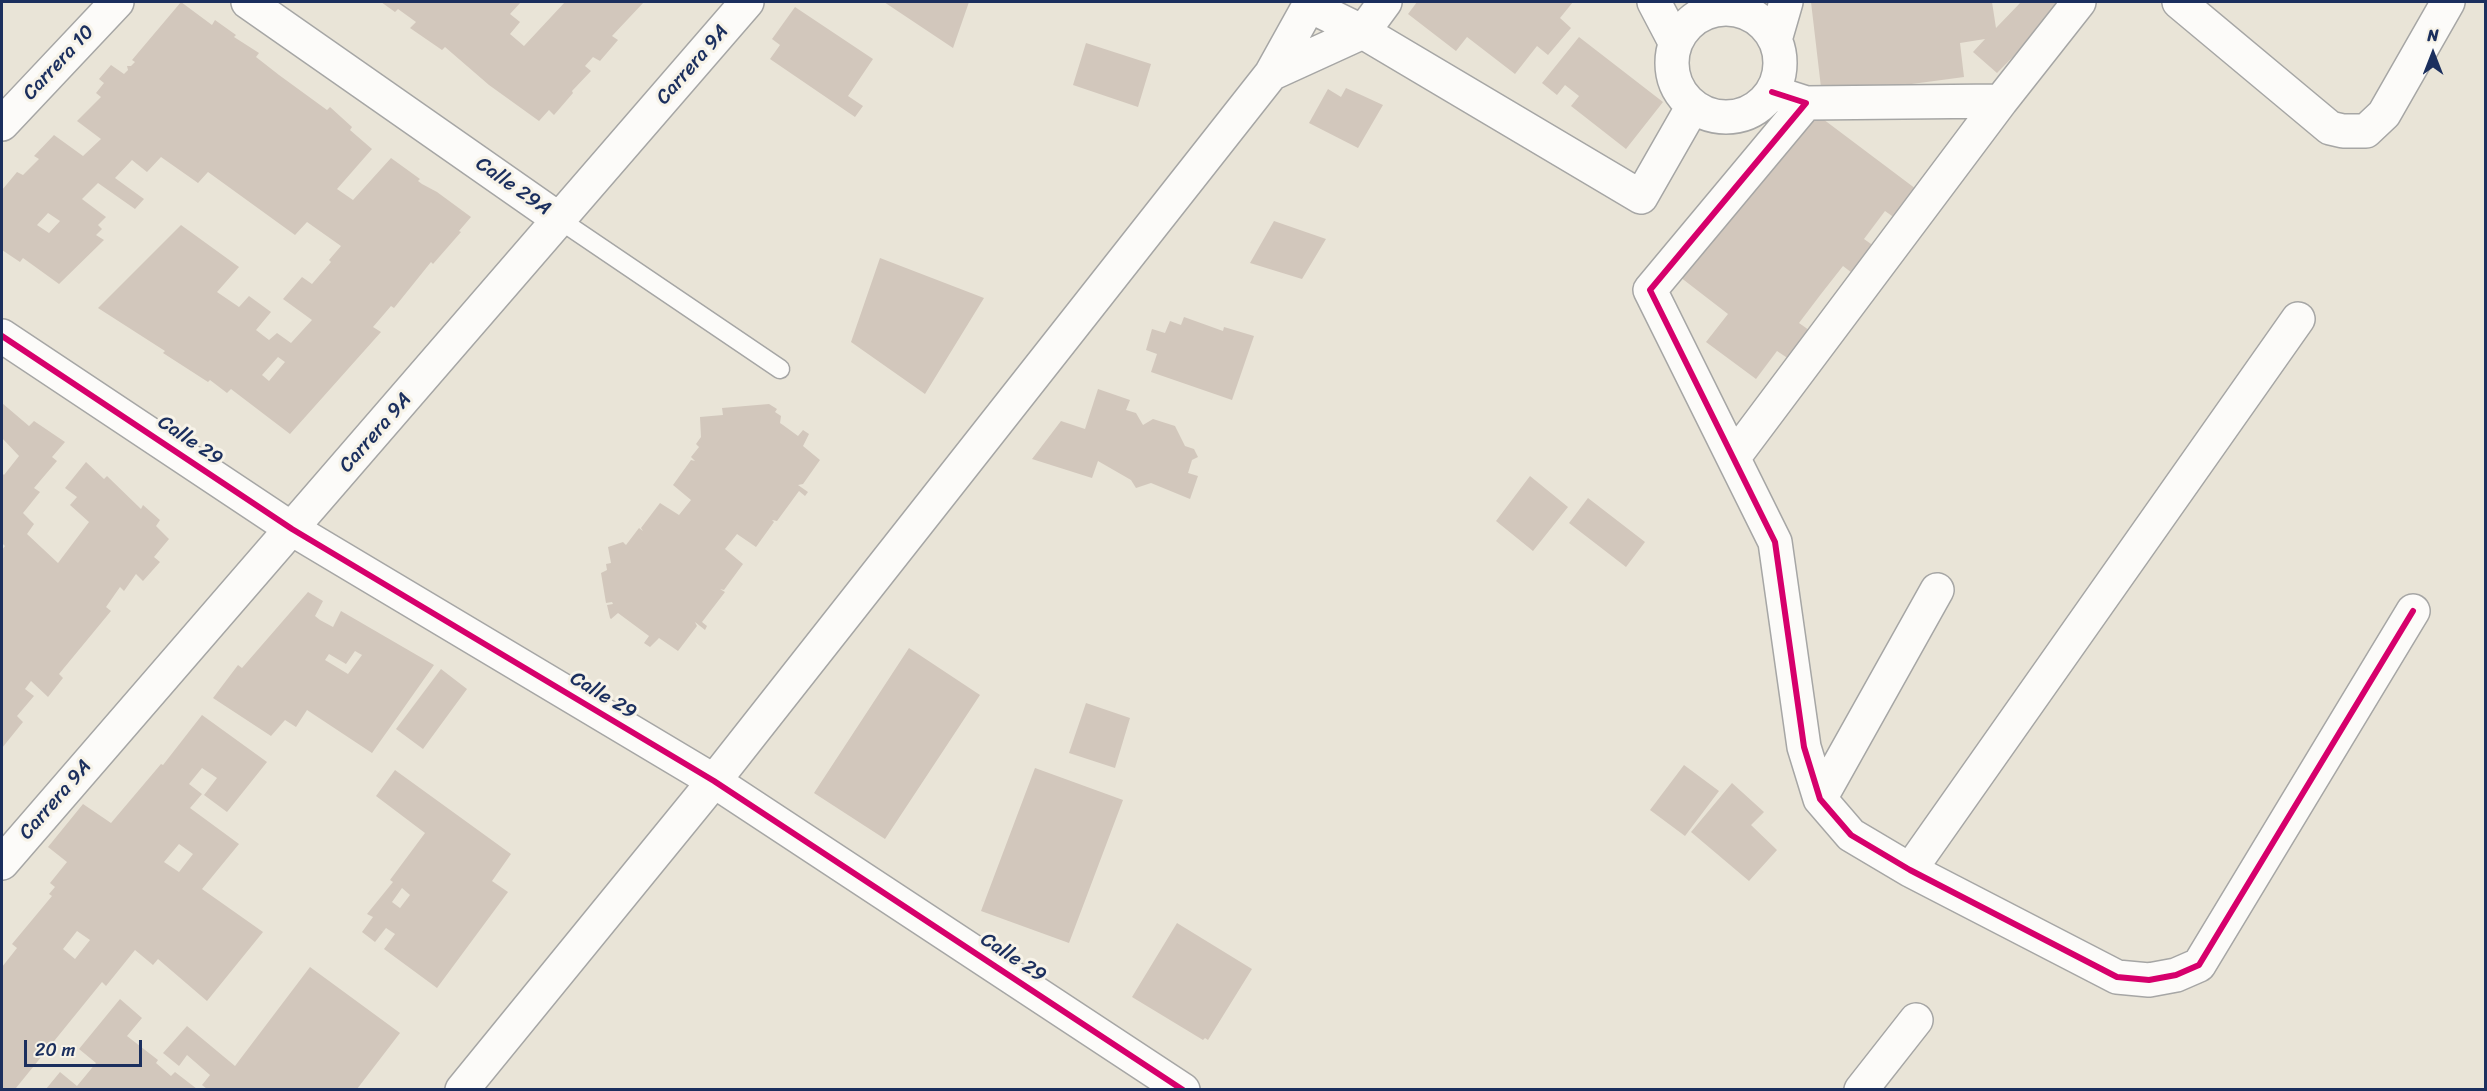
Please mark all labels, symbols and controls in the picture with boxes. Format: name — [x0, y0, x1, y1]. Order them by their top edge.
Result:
street label: Carrera 10 — [18, 20, 100, 106]
street label: Carrera 9A — [652, 20, 734, 110]
text: N — [2427, 21, 2439, 50]
north arrow — [2403, 24, 2463, 84]
street label: Calle 29A — [471, 152, 555, 222]
street label: Carrera 9A — [335, 388, 417, 478]
street label: Calle 29 — [153, 411, 227, 471]
street label: Calle 29 — [565, 667, 641, 725]
street label: Carrera 9A — [15, 755, 97, 845]
street label: Calle 29 — [976, 928, 1050, 988]
scale bar — [27, 1028, 146, 1066]
text: 20 m — [35, 1034, 75, 1066]

